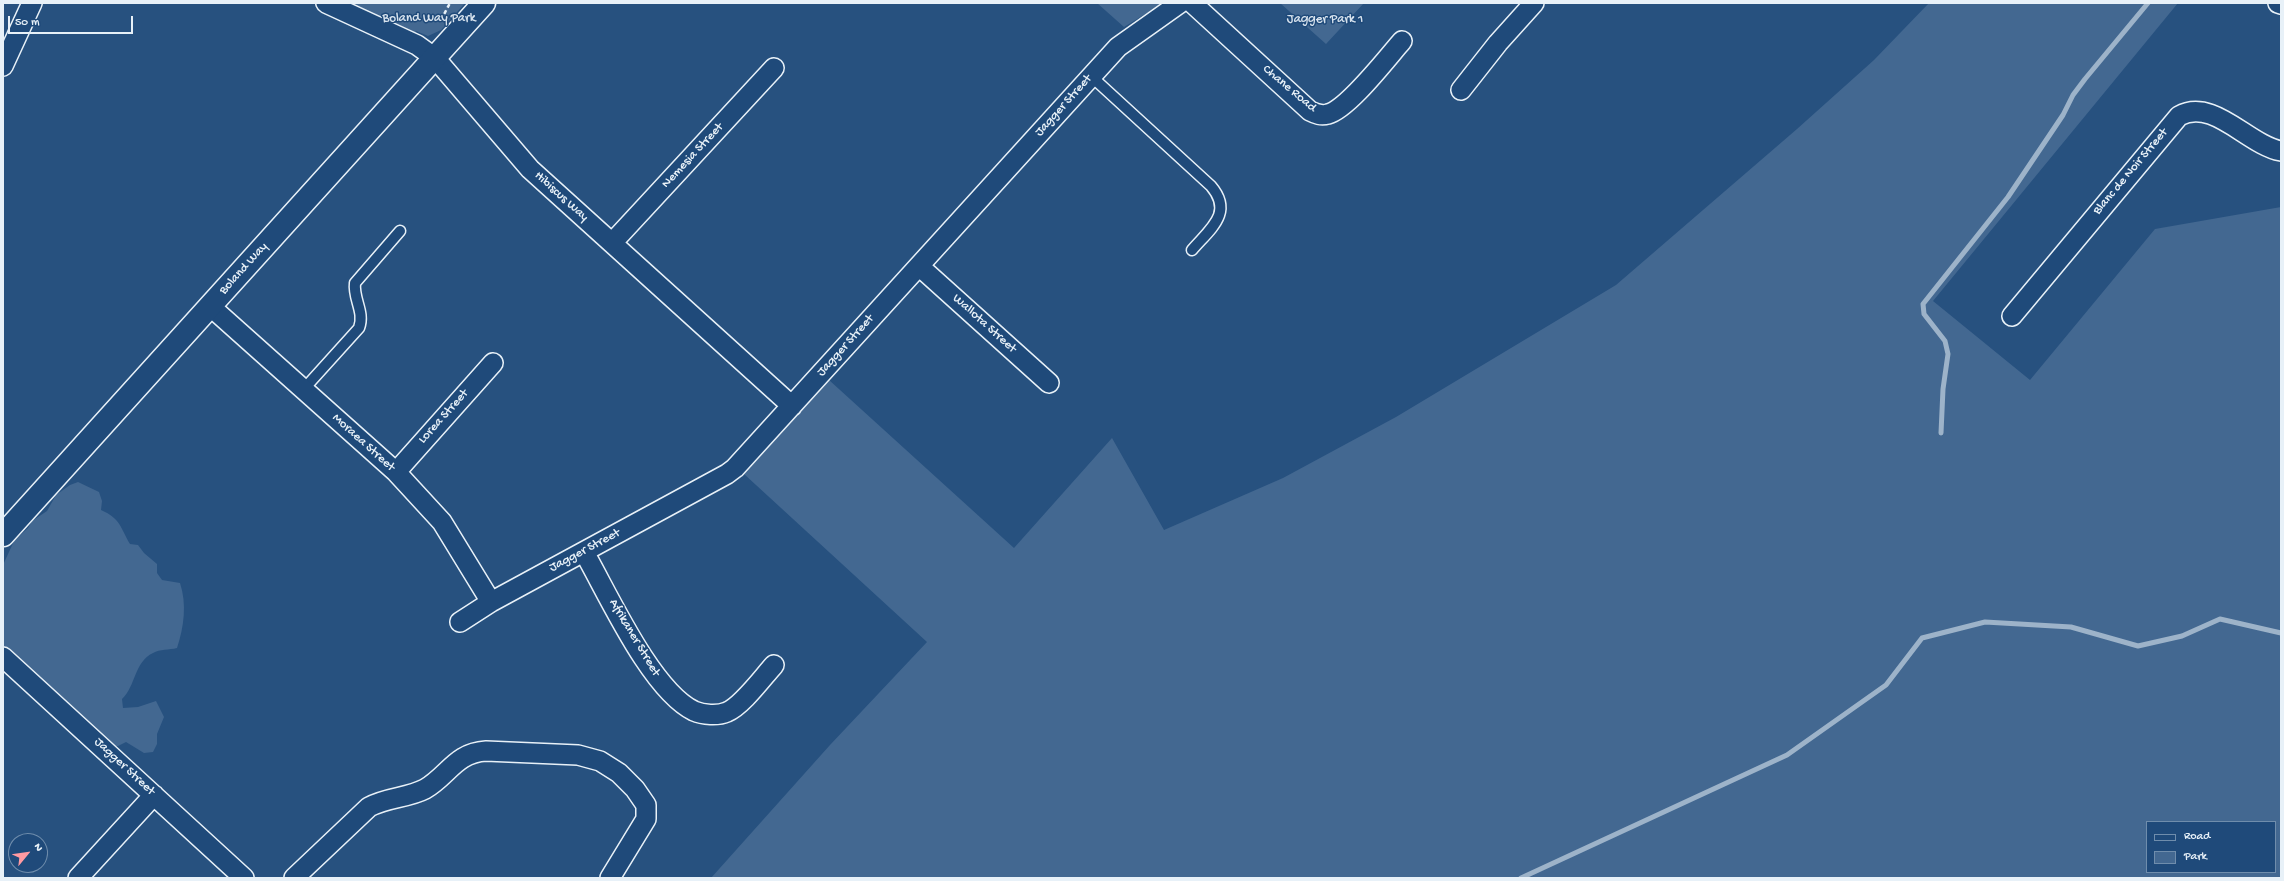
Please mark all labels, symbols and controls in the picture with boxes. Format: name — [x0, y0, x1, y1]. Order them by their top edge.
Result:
scale bar — [10, 8, 135, 34]
park label: Boland Way Park — [383, 11, 475, 27]
park label: Jagger Park 1 — [1287, 12, 1363, 28]
text: 50 m — [15, 16, 40, 30]
street label: Chane Road — [1259, 62, 1319, 116]
street label: Jagger Street — [1032, 72, 1096, 140]
street label: Nemesia Street — [659, 120, 727, 192]
street label: Blanc de Noir Street — [2090, 126, 2172, 218]
street label: Hibiscus Way — [531, 169, 591, 225]
street label: Boland Way — [216, 240, 272, 298]
street label: Wallota Street — [949, 291, 1019, 357]
street label: Jagger Street — [814, 312, 878, 380]
street label: Lorea Street — [416, 387, 472, 447]
street label: Moraea Street — [328, 411, 398, 475]
street label: Jagger Street — [547, 526, 623, 576]
street label: Afrikaner Street — [605, 597, 663, 679]
street label: Jagger Street — [90, 735, 158, 799]
legend — [2146, 821, 2276, 873]
text: Road — [2184, 830, 2210, 844]
north arrow — [8, 833, 48, 873]
text: N — [31, 842, 45, 854]
text: Park — [2184, 850, 2207, 864]

